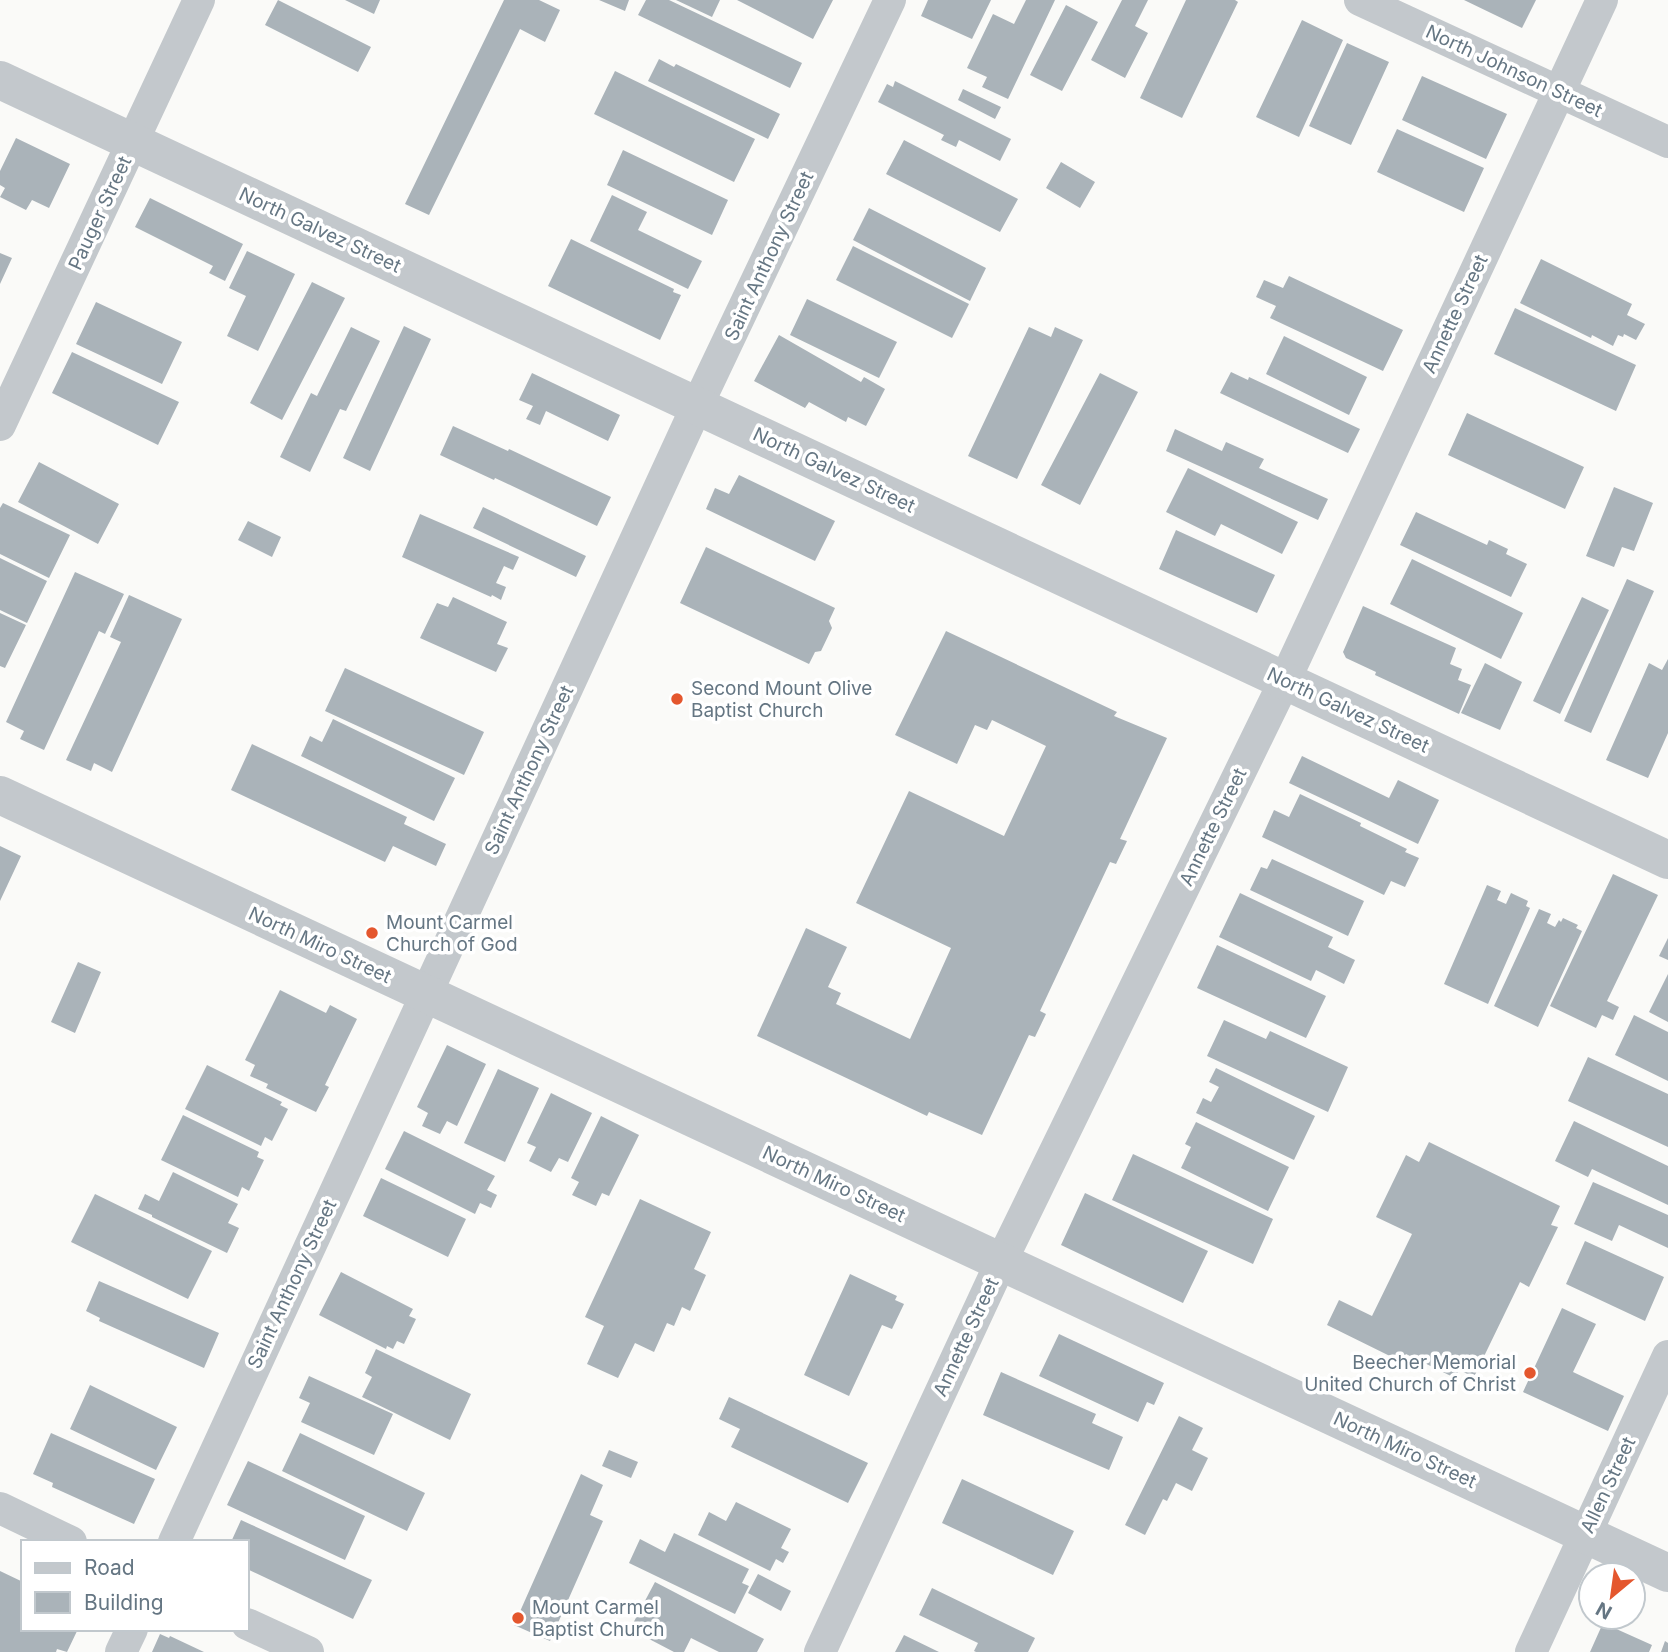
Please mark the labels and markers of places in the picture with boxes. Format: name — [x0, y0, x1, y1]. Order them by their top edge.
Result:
place label: Second Mount Olive Baptist Church — [691, 677, 872, 722]
marker: Second Mount Olive Baptist Church — [669, 691, 685, 707]
place label: Mount Carmel Church of God — [386, 911, 518, 956]
marker: Mount Carmel Church of God — [364, 925, 380, 941]
place label: Beecher Memorial United Church of Christ — [1304, 1351, 1516, 1396]
marker: Beecher Memorial United Church of Christ — [1522, 1365, 1538, 1381]
place label: Mount Carmel Baptist Church — [532, 1596, 664, 1641]
marker: Mount Carmel Baptist Church — [510, 1610, 526, 1626]

